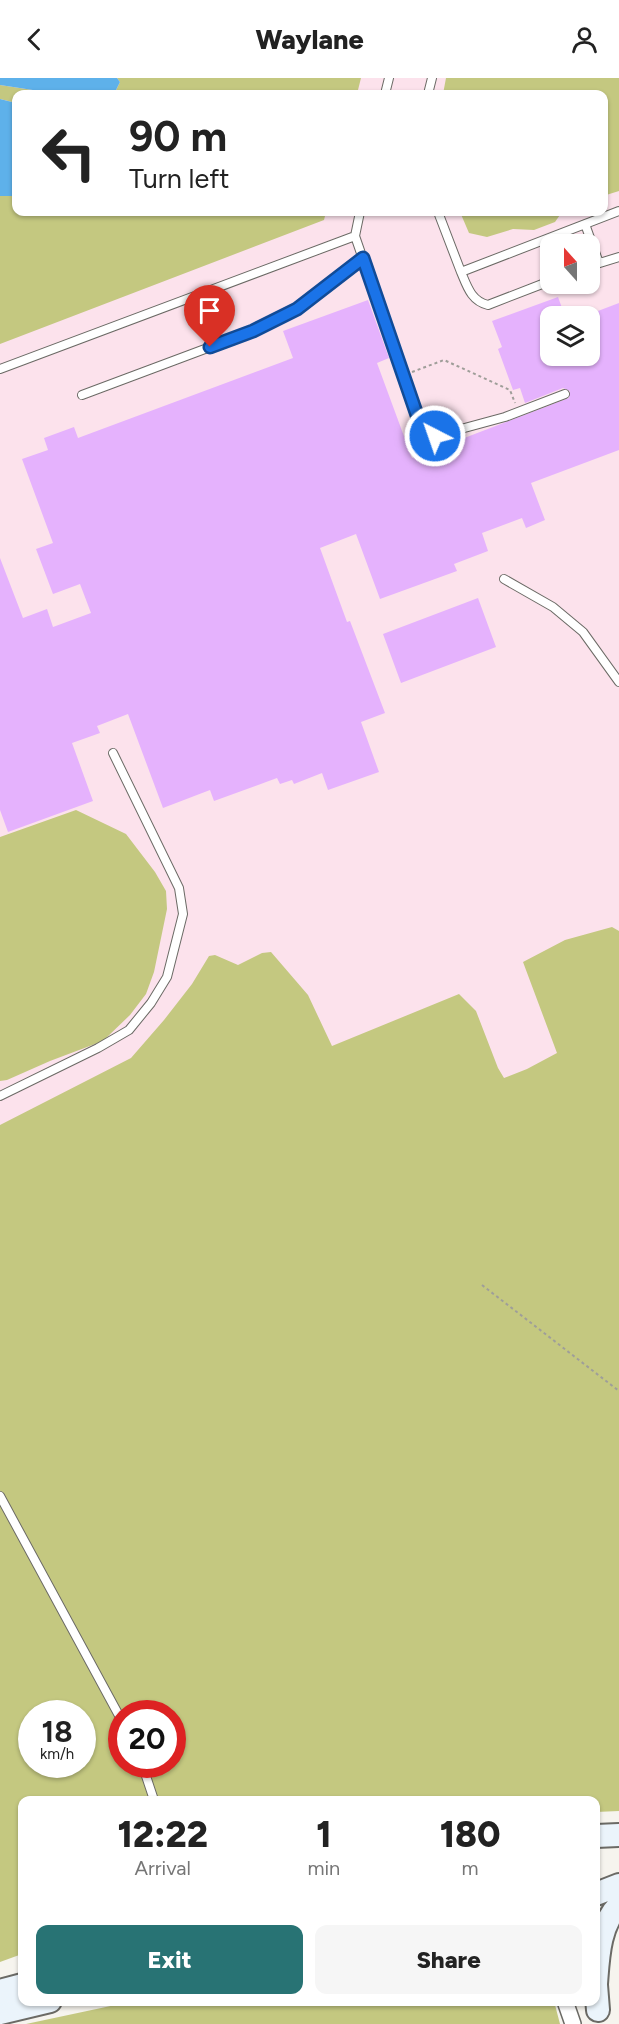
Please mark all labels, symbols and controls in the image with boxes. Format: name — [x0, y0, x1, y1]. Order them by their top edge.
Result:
icon: back — [18, 23, 51, 56]
text: Waylane — [255, 23, 364, 56]
icon: person — [568, 23, 601, 56]
text: 90 m — [129, 111, 227, 162]
icon: left — [30, 114, 108, 192]
text: Turn left — [129, 162, 229, 195]
north arrow — [540, 234, 600, 294]
map controls — [540, 234, 600, 366]
pin — [184, 285, 235, 347]
icon: arrive — [193, 294, 226, 327]
button: layers — [540, 306, 600, 366]
position arrow — [403, 404, 467, 468]
speed limit sign: 20 — [108, 1700, 186, 1778]
text: 18 — [41, 1713, 73, 1750]
text: km/h — [40, 1745, 74, 1763]
text: 12:22 — [117, 1813, 208, 1856]
text: 1 — [316, 1813, 332, 1856]
text: 180 — [440, 1813, 501, 1856]
text: Arrival — [134, 1856, 191, 1880]
text: min — [307, 1856, 340, 1880]
text: m — [462, 1856, 479, 1880]
button: Exit — [36, 1925, 303, 1994]
button: Share — [315, 1925, 582, 1994]

